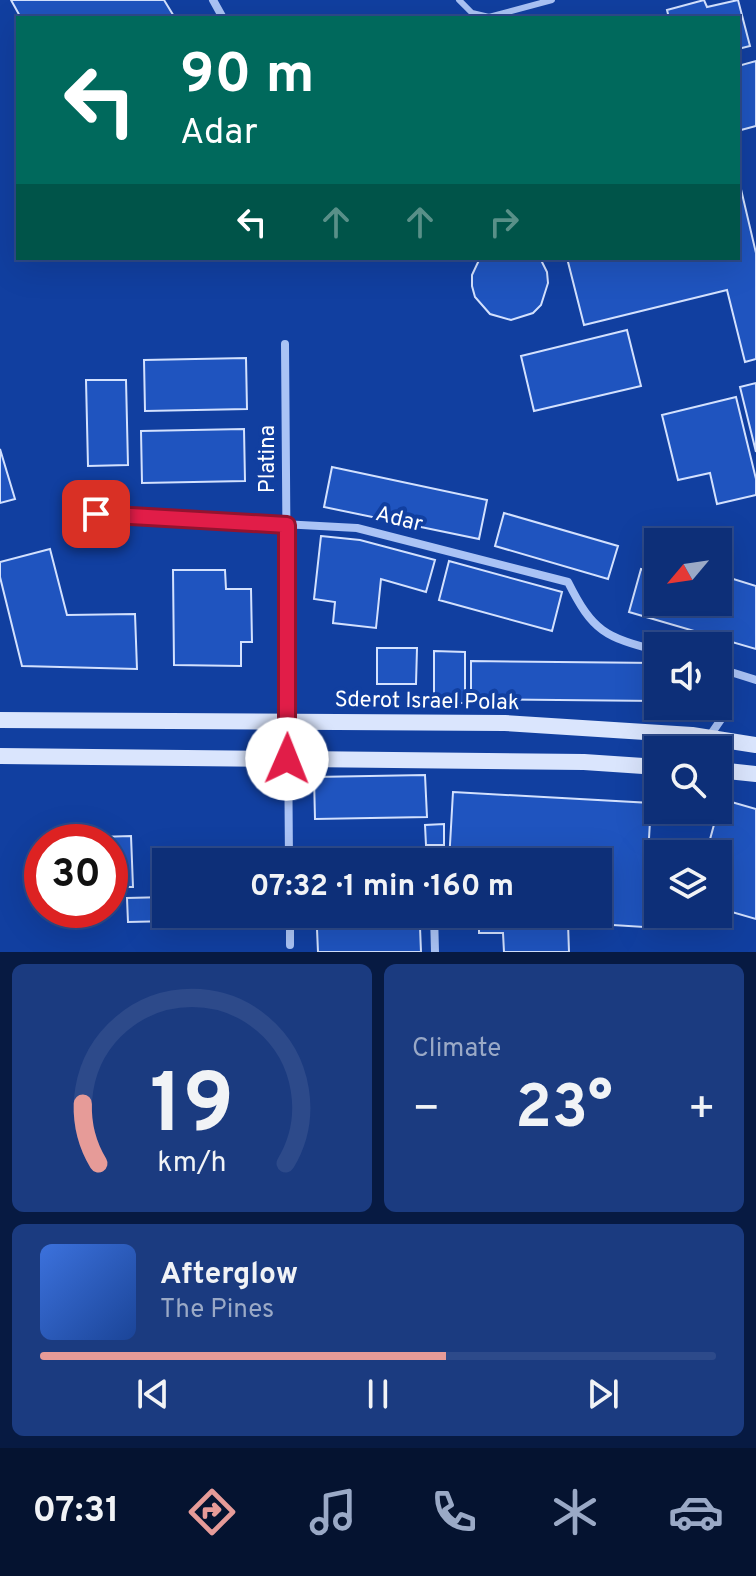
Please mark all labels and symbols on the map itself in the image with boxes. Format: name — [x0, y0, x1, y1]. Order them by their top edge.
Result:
street label: Platina — [255, 425, 282, 493]
pin — [62, 480, 130, 548]
street label: Adar — [373, 501, 426, 539]
north arrow — [644, 528, 732, 616]
street label: Sderot Israel Polak — [334, 687, 520, 717]
position arrow — [245, 717, 329, 801]
speed limit sign: 30 — [24, 824, 128, 928]

